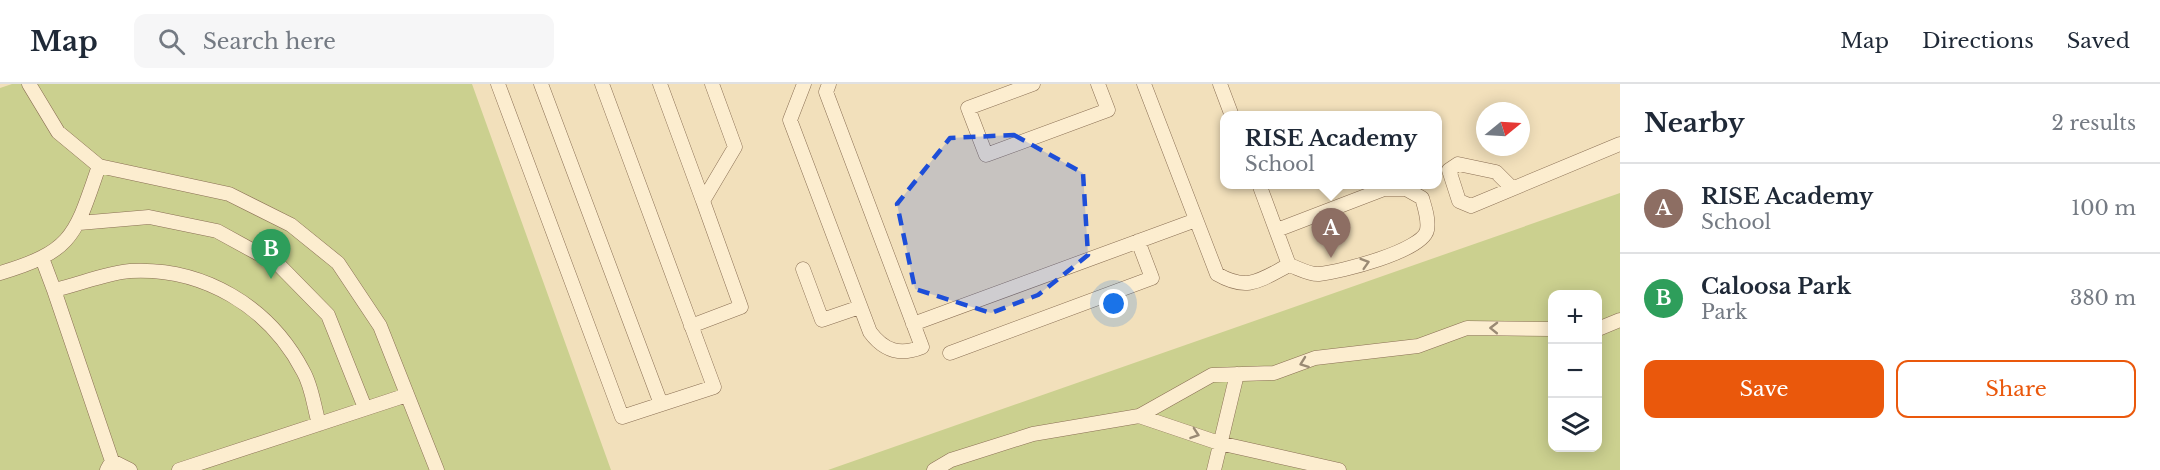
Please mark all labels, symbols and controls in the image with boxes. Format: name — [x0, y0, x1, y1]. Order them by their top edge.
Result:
search box — [134, 14, 554, 68]
text: Map — [30, 24, 98, 59]
icon: search — [155, 25, 188, 58]
text: Search here — [203, 28, 336, 55]
text: Map — [1840, 28, 1889, 54]
text: Directions — [1922, 28, 2034, 54]
text: Saved — [2067, 28, 2130, 54]
north arrow — [1476, 102, 1530, 156]
text: Nearby — [1644, 107, 1745, 139]
popup — [1220, 111, 1442, 189]
text: 2 results — [2052, 111, 2136, 135]
text: RISE Academy — [1245, 125, 1417, 152]
text: School — [1245, 152, 1315, 176]
text: RISE Academy — [1701, 183, 1873, 210]
text: A — [1655, 196, 1672, 220]
text: 100 m — [2071, 196, 2136, 220]
pin: A — [1312, 208, 1350, 258]
text: School — [1701, 210, 1771, 234]
pin: B — [252, 230, 290, 279]
one-way arrow — [1359, 258, 1370, 270]
text: Caloosa Park — [1701, 273, 1851, 300]
text: B — [1656, 286, 1671, 310]
text: 380 m — [2070, 286, 2136, 310]
your location — [1099, 289, 1128, 318]
map controls — [1548, 290, 1602, 452]
button: + — [1548, 290, 1602, 344]
text: Park — [1701, 300, 1747, 324]
one-way arrow — [1490, 322, 1499, 334]
button: − — [1548, 344, 1602, 398]
one-way arrow — [1299, 355, 1310, 368]
button: Save — [1644, 360, 1884, 418]
button: Share — [1896, 360, 2136, 418]
button: layers — [1548, 398, 1602, 452]
one-way arrow — [1189, 427, 1200, 440]

